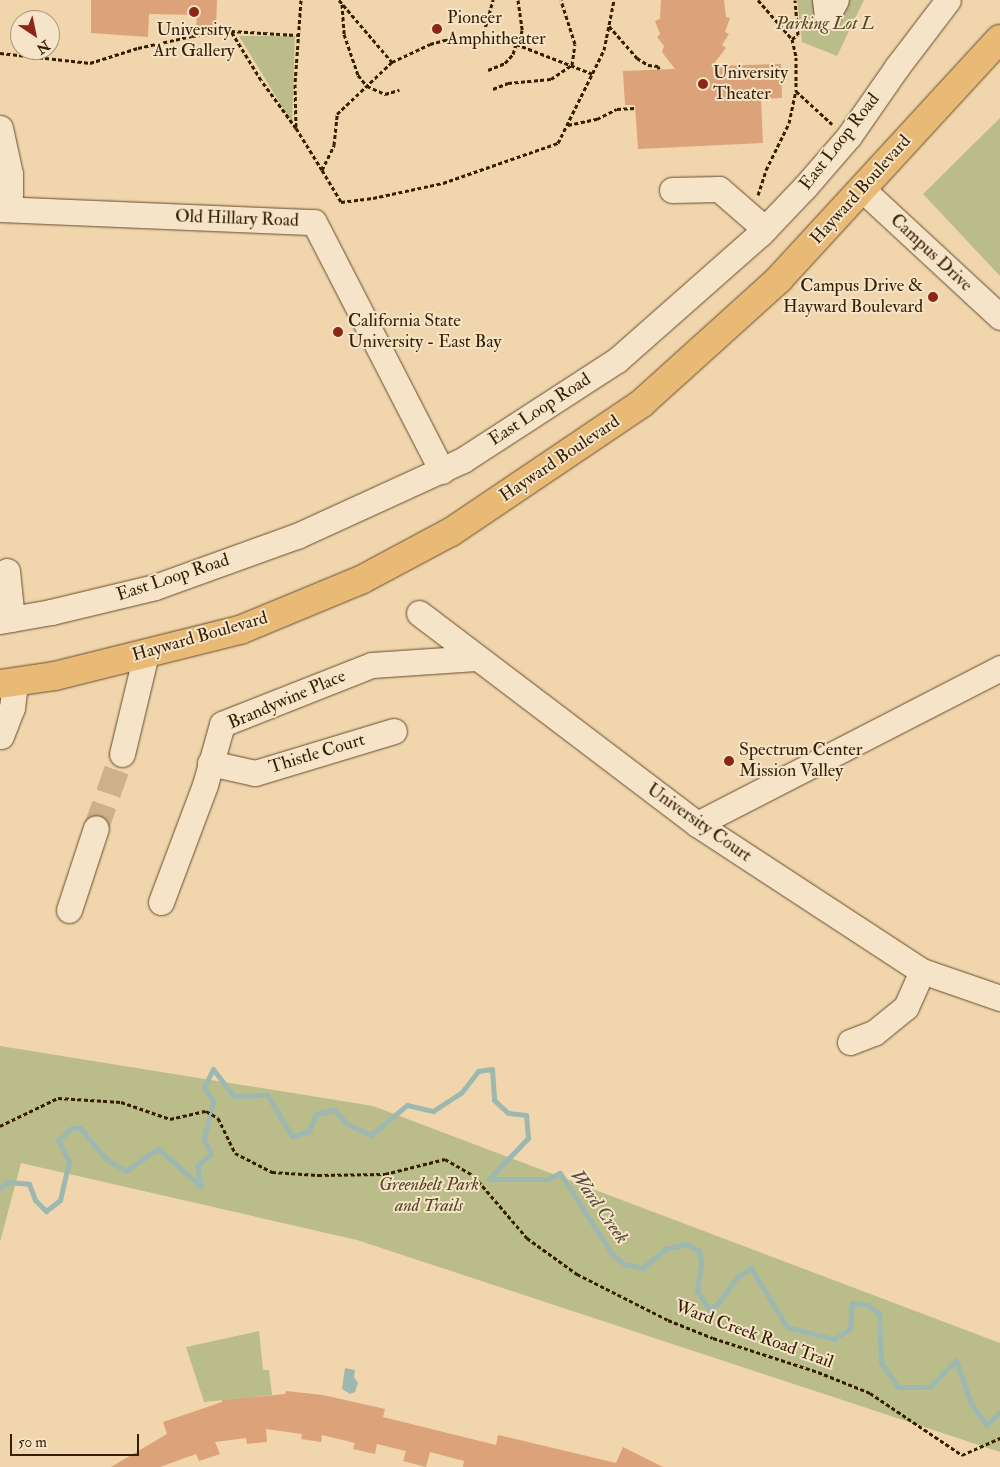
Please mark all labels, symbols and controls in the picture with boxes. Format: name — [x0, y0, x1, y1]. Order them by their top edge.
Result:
marker: University Art Gallery — [188, 6, 200, 18]
place label: Pioneer Amphitheater — [447, 8, 546, 50]
north arrow — [10, 10, 60, 60]
park label: Parking Lot L — [776, 13, 874, 35]
place label: University Art Gallery — [153, 20, 235, 62]
marker: Pioneer Amphitheater — [431, 23, 443, 35]
text: N — [33, 36, 53, 58]
place label: University Theater — [713, 63, 788, 106]
marker: University Theater — [697, 78, 709, 90]
street label: East Loop Road — [795, 89, 885, 195]
street label: Hayward Boulevard — [806, 131, 916, 249]
street label: Old Hillary Road — [175, 206, 299, 232]
street label: Campus Drive — [886, 210, 976, 296]
place label: Campus Drive & Hayward Boulevard — [783, 276, 923, 318]
marker: Campus Drive & Hayward Boulevard — [927, 291, 939, 303]
place label: California State University - East Bay — [348, 311, 501, 354]
marker: California State University - East Bay — [332, 326, 344, 338]
street label: East Loop Road — [485, 369, 595, 451]
street label: Hayward Boulevard — [496, 411, 624, 507]
street label: East Loop Road — [114, 550, 232, 606]
street label: Hayward Boulevard — [130, 607, 270, 667]
street label: Brandywine Place — [225, 666, 349, 734]
street label: Thistle Court — [266, 729, 368, 779]
place label: Spectrum Center Mission Valley — [739, 740, 862, 782]
marker: Spectrum Center Mission Valley — [723, 755, 735, 767]
street label: University Court — [643, 779, 755, 867]
water label: Ward Creek — [565, 1165, 633, 1249]
park label: Greenbelt Park and Trails — [379, 1175, 479, 1218]
street label: Ward Creek Road Trail — [672, 1296, 836, 1374]
scale bar — [12, 1424, 141, 1456]
text: 50 m — [18, 1433, 47, 1452]

